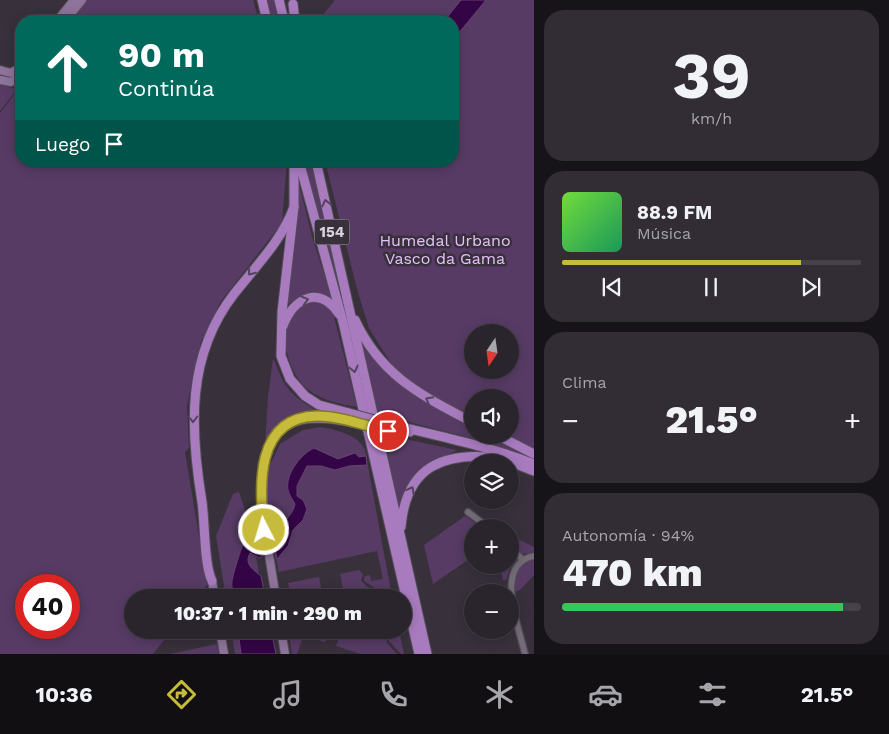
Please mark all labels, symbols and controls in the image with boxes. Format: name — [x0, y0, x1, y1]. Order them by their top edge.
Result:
text: 90 m — [118, 34, 205, 76]
icon: ahead — [35, 35, 100, 100]
text: 39 — [672, 38, 751, 114]
text: Continúa — [118, 76, 214, 101]
text: km/h — [691, 109, 732, 128]
icon: arrive — [100, 130, 128, 158]
text: Luego — [35, 133, 90, 156]
one-way arrow — [321, 199, 332, 208]
text: 88.9 FM — [637, 201, 712, 224]
road number: 154 — [314, 220, 350, 244]
text: Música — [637, 224, 691, 243]
park label: Humedal Urbano Vasco da Gama — [379, 231, 511, 268]
one-way arrow — [249, 266, 257, 275]
icon: previous — [598, 273, 626, 301]
icon: pause — [697, 273, 725, 301]
icon: next — [797, 273, 825, 301]
one-way arrow — [300, 296, 309, 306]
north arrow — [464, 324, 519, 379]
map controls — [464, 324, 519, 639]
one-way arrow — [348, 365, 359, 374]
text: Clima — [562, 373, 606, 392]
button: sound — [464, 389, 519, 444]
one-way arrow — [426, 396, 435, 406]
text: 21.5° — [665, 398, 758, 442]
text: − — [562, 404, 579, 437]
text: + — [844, 404, 861, 437]
pin — [367, 410, 409, 452]
one-way arrow — [188, 416, 198, 424]
icon: arrive — [374, 417, 402, 445]
button: layers — [464, 454, 519, 509]
one-way arrow — [405, 487, 415, 496]
position arrow — [237, 503, 289, 555]
button: + — [464, 519, 519, 574]
text: Autonomía · 94% — [562, 526, 694, 545]
text: 470 km — [562, 551, 703, 595]
speed limit sign: 40 — [15, 574, 80, 639]
button: − — [464, 584, 519, 639]
text: 10:37 · 1 min · 290 m — [174, 602, 362, 625]
icon: directions — [164, 677, 199, 712]
icon: music — [270, 677, 305, 712]
icon: phone — [376, 677, 411, 712]
icon: climate — [482, 677, 517, 712]
icon: car — [588, 677, 623, 712]
icon: filters — [695, 677, 730, 712]
text: 10:36 — [36, 682, 92, 707]
text: 21.5° — [801, 682, 853, 707]

